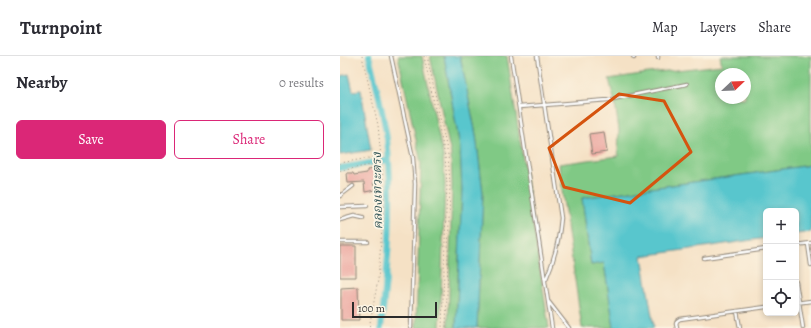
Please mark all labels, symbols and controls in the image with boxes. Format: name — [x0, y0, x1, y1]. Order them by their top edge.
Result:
text: Turnpoint — [20, 15, 102, 41]
text: Map — [652, 18, 678, 37]
text: Layers — [700, 18, 736, 37]
text: Share — [758, 18, 791, 37]
north arrow — [715, 68, 751, 104]
text: Nearby — [16, 71, 67, 94]
text: 0 results — [279, 74, 324, 91]
button: Save — [16, 120, 166, 159]
button: Share — [174, 120, 324, 159]
water label: คลองเทวะตรง — [368, 152, 386, 230]
map controls — [763, 208, 799, 316]
button: + — [763, 208, 799, 244]
button: − — [763, 244, 799, 280]
button: locate — [763, 280, 799, 316]
scale bar — [352, 300, 437, 319]
text: 100 m — [358, 301, 385, 316]

